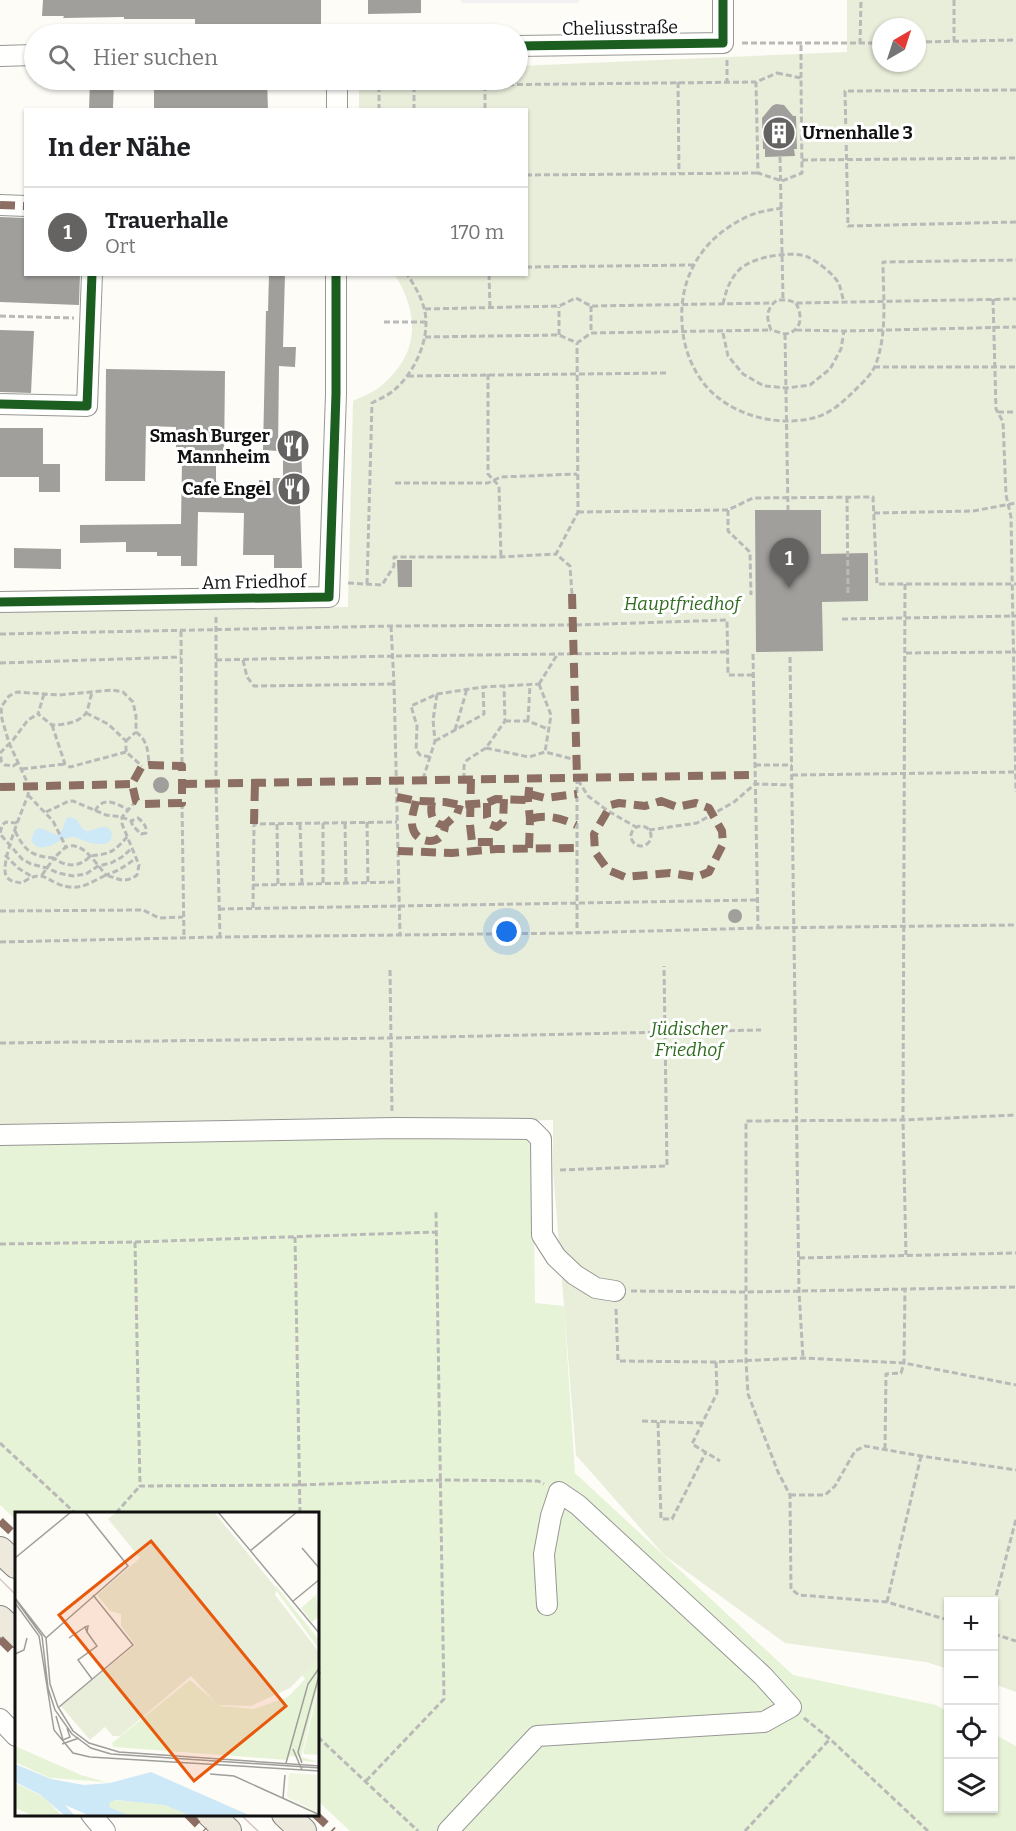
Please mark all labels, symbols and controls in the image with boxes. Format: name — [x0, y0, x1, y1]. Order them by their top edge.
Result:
street label: Cheliusstraße — [562, 16, 678, 40]
north arrow — [872, 18, 926, 72]
search box — [24, 24, 528, 90]
icon: search — [45, 41, 78, 74]
text: Hier suchen — [93, 44, 218, 71]
building icon: Urnenhalle 3 — [761, 115, 797, 151]
place label: Urnenhalle 3 — [802, 122, 913, 144]
text: In der Nähe — [48, 132, 191, 163]
text: Trauerhalle — [105, 207, 228, 234]
text: 1 — [63, 220, 72, 244]
text: 170 m — [451, 220, 504, 244]
text: Ort — [105, 234, 136, 258]
place label: Smash Burger Mannheim — [149, 425, 271, 468]
restaurant icon: Smash Burger Mannheim — [275, 428, 311, 464]
restaurant icon: Cafe Engel — [276, 471, 312, 507]
place label: Cafe Engel — [182, 478, 271, 500]
pin: 1 — [770, 538, 808, 588]
street label: Am Friedhof — [202, 570, 308, 594]
park label: Hauptfriedhof — [624, 593, 743, 615]
your location — [492, 917, 521, 946]
park label: Jüdischer Friedhof — [649, 1018, 728, 1061]
inset map — [15, 1512, 320, 1816]
map controls — [944, 1597, 998, 1813]
button: + — [944, 1597, 998, 1651]
button: − — [944, 1651, 998, 1705]
button: locate — [944, 1705, 998, 1759]
button: layers — [944, 1759, 998, 1813]

